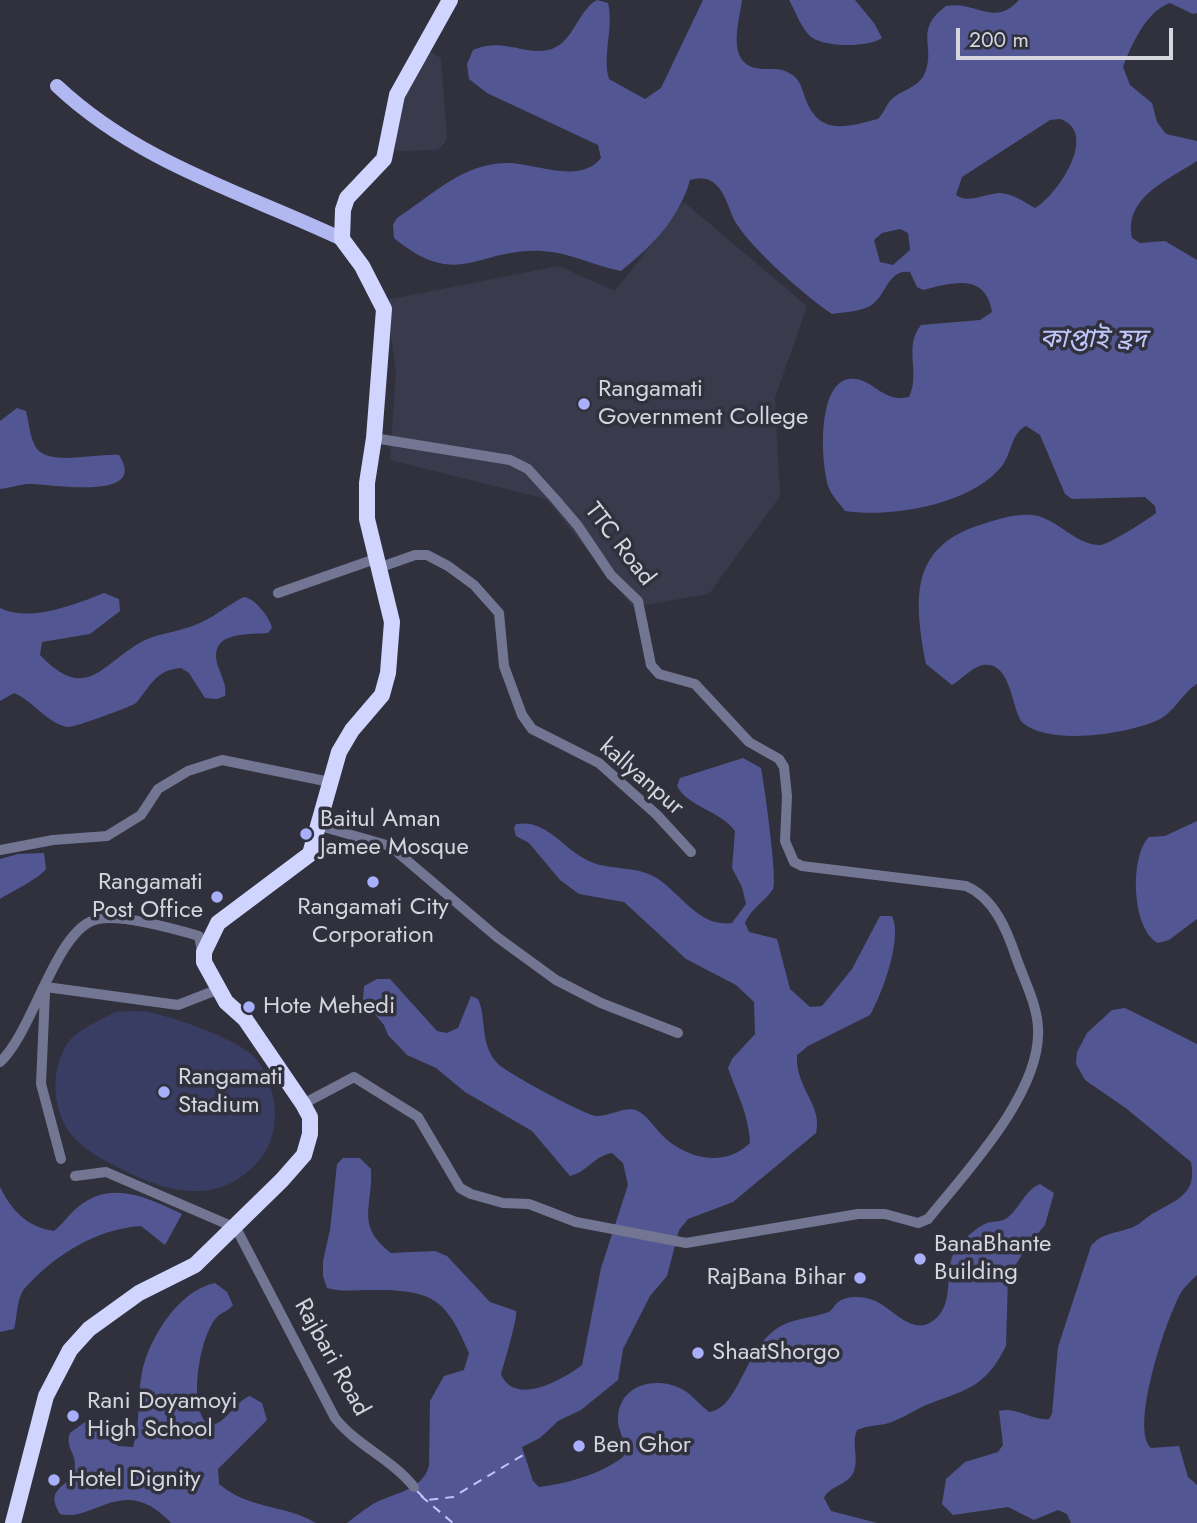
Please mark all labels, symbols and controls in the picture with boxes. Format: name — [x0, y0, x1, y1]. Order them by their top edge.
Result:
scale bar — [959, 14, 1176, 58]
text: 200 m — [969, 25, 1029, 55]
water label: কাপ্তাই হ্রদ — [1040, 325, 1146, 357]
place label: Rangamati Government College — [598, 376, 808, 432]
marker: Rangamati Government College — [576, 396, 592, 412]
street label: TTC Road — [578, 498, 660, 592]
street label: kallyanpur — [593, 734, 689, 822]
place label: Baitul Aman Jamee Mosque — [320, 806, 469, 862]
marker: Baitul Aman Jamee Mosque — [298, 826, 314, 842]
place label: Rangamati Post Office — [92, 869, 203, 925]
marker: Rangamati City Corporation — [365, 874, 381, 890]
marker: Rangamati Post Office — [209, 889, 225, 905]
place label: Rangamati City Corporation — [297, 894, 449, 950]
place label: Hote Mehedi — [263, 993, 395, 1021]
marker: Hote Mehedi — [241, 999, 257, 1015]
place label: Rangamati Stadium — [178, 1064, 283, 1120]
marker: Rangamati Stadium — [156, 1084, 172, 1100]
place label: BanaBhante Building — [934, 1231, 1051, 1287]
marker: BanaBhante Building — [912, 1251, 928, 1267]
place label: RajBana Bihar — [707, 1264, 846, 1292]
marker: RajBana Bihar — [852, 1270, 868, 1286]
street label: Rajbari Road — [287, 1294, 375, 1422]
place label: ShaatShorgo — [712, 1339, 840, 1367]
marker: ShaatShorgo — [690, 1345, 706, 1361]
place label: Rani Doyamoyi High School — [87, 1388, 237, 1444]
marker: Rani Doyamoyi High School — [65, 1408, 81, 1424]
place label: Ben Ghor — [593, 1432, 691, 1460]
marker: Ben Ghor — [571, 1438, 587, 1454]
place label: Hotel Dignity — [68, 1466, 201, 1494]
marker: Hotel Dignity — [46, 1472, 62, 1488]

